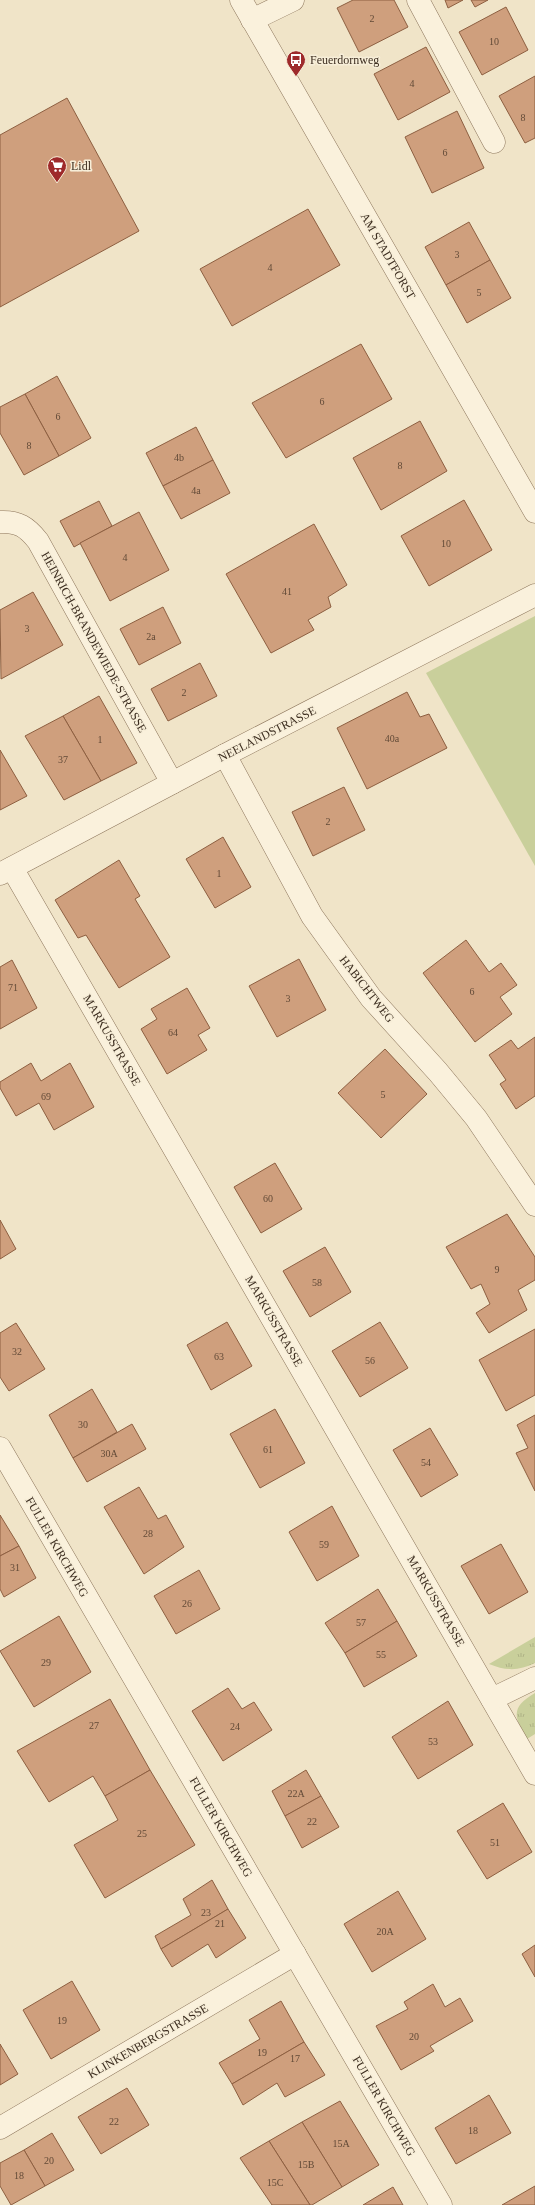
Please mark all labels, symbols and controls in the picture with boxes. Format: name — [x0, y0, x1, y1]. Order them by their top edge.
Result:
house number: 2 — [370, 13, 375, 24]
house number: 10 — [489, 36, 499, 47]
bus stop icon: Feuerdornweg — [285, 49, 307, 77]
place label: Feuerdornweg — [310, 53, 379, 67]
house number: 4 — [410, 78, 415, 89]
house number: 8 — [521, 112, 526, 123]
house number: 6 — [443, 147, 448, 158]
supermarket icon: Lidl — [46, 155, 68, 183]
place label: Lidl — [71, 159, 92, 173]
street label: AM STADTFORST — [358, 210, 419, 302]
house number: 3 — [455, 249, 460, 260]
house number: 4 — [268, 262, 273, 273]
house number: 5 — [477, 287, 482, 298]
house number: 6 — [320, 396, 325, 407]
house number: 6 — [56, 411, 61, 422]
house number: 8 — [27, 440, 32, 451]
house number: 4b — [174, 452, 184, 463]
house number: 8 — [398, 460, 403, 471]
house number: 4a — [191, 485, 201, 496]
house number: 10 — [441, 538, 451, 549]
street label: HEINRICH-BRANDEWIEDE-STRASSE — [38, 549, 150, 735]
house number: 4 — [123, 552, 128, 563]
house number: 41 — [282, 586, 292, 597]
house number: 3 — [25, 623, 30, 634]
house number: 2a — [146, 631, 156, 642]
house number: 2 — [182, 687, 187, 698]
street label: NEELANDSTRASSE — [216, 703, 318, 765]
house number: 40a — [385, 733, 400, 744]
house number: 1 — [98, 734, 103, 745]
house number: 37 — [58, 754, 68, 765]
house number: 2 — [326, 816, 331, 827]
house number: 1 — [217, 868, 222, 879]
street label: HABICHTWEG — [337, 953, 398, 1025]
house number: 71 — [8, 982, 18, 993]
house number: 6 — [470, 986, 475, 997]
street label: MARKUSSTRASSE — [80, 992, 144, 1088]
house number: 3 — [286, 993, 291, 1004]
house number: 64 — [168, 1027, 178, 1038]
house number: 5 — [381, 1089, 386, 1100]
house number: 69 — [41, 1091, 51, 1102]
house number: 60 — [263, 1193, 273, 1204]
house number: 9 — [495, 1264, 500, 1275]
street label: MARKUSSTRASSE — [242, 1273, 306, 1369]
house number: 58 — [312, 1277, 322, 1288]
house number: 32 — [12, 1346, 22, 1357]
house number: 63 — [214, 1351, 224, 1362]
house number: 56 — [365, 1355, 375, 1366]
house number: 30 — [78, 1419, 88, 1430]
house number: 61 — [263, 1444, 273, 1455]
house number: 30A — [100, 1448, 118, 1459]
house number: 54 — [421, 1457, 431, 1468]
street label: FULLER KIRCHWEG — [23, 1495, 91, 1600]
house number: 28 — [143, 1528, 153, 1539]
house number: 59 — [319, 1539, 329, 1550]
street label: MARKUSSTRASSE — [404, 1553, 468, 1649]
house number: 31 — [10, 1562, 20, 1573]
house number: 26 — [182, 1598, 192, 1609]
house number: 57 — [356, 1617, 366, 1628]
house number: 55 — [376, 1649, 386, 1660]
house number: 29 — [41, 1657, 51, 1668]
house number: 27 — [89, 1720, 99, 1731]
house number: 24 — [230, 1721, 240, 1732]
house number: 53 — [428, 1736, 438, 1747]
street label: FULLER KIRCHWEG — [187, 1775, 255, 1880]
house number: 22A — [287, 1788, 305, 1799]
house number: 22 — [307, 1816, 317, 1827]
house number: 25 — [137, 1828, 147, 1839]
house number: 51 — [490, 1837, 500, 1848]
house number: 23 — [201, 1907, 211, 1918]
house number: 21 — [215, 1918, 225, 1929]
house number: 20A — [376, 1926, 394, 1937]
street label: KLINKENBERGSTRASSE — [85, 2001, 211, 2081]
house number: 19 — [57, 2015, 67, 2026]
house number: 20 — [409, 2031, 419, 2042]
house number: 19 — [257, 2047, 267, 2058]
house number: 17 — [290, 2053, 300, 2064]
street label: FULLER KIRCHWEG — [350, 2054, 418, 2159]
house number: 22 — [109, 2116, 119, 2127]
house number: 18 — [468, 2125, 478, 2136]
house number: 15A — [332, 2138, 350, 2149]
house number: 20 — [44, 2155, 54, 2166]
house number: 15B — [298, 2159, 315, 2170]
house number: 18 — [14, 2170, 24, 2181]
house number: 15C — [267, 2177, 284, 2188]

